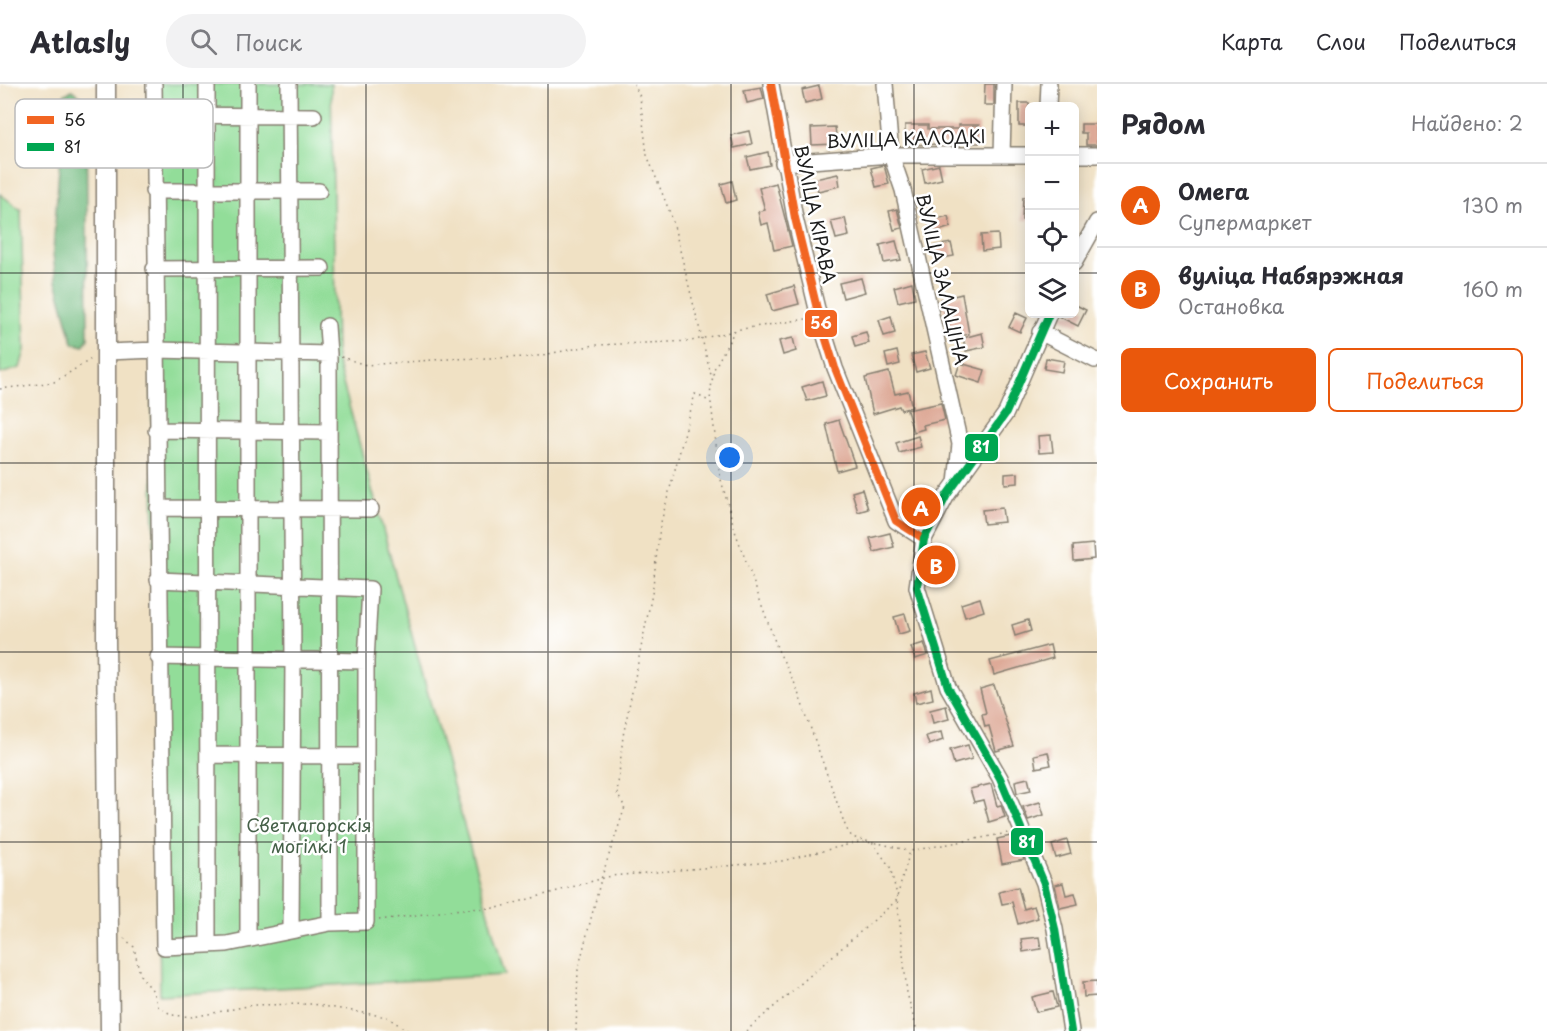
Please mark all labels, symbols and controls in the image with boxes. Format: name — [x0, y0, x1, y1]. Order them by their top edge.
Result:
search box — [166, 14, 586, 68]
text: Atlasly — [30, 20, 130, 63]
icon: search — [187, 25, 220, 58]
text: Поиск — [235, 25, 302, 58]
text: Карта — [1221, 25, 1283, 57]
text: Слои — [1316, 25, 1366, 57]
text: Поделиться — [1399, 25, 1517, 57]
legend — [15, 99, 213, 168]
map controls — [1025, 102, 1079, 318]
button: + — [1025, 102, 1079, 156]
text: Рядом — [1121, 104, 1206, 143]
text: 56 — [64, 107, 85, 131]
text: Найдено: 2 — [1411, 108, 1523, 138]
street label: ВУЛІЦА КАЛОДКІ — [826, 122, 986, 154]
text: 81 — [64, 134, 81, 158]
street label: ВУЛІЦА КІРАВА — [788, 142, 844, 286]
button: − — [1025, 156, 1079, 210]
text: Омега — [1178, 174, 1249, 207]
text: A — [1133, 190, 1148, 220]
text: 130 m — [1463, 190, 1523, 220]
street label: ВУЛІЦА ЗАЛАЦІНА — [910, 191, 976, 367]
text: Супермаркет — [1178, 207, 1311, 237]
button: locate — [1025, 210, 1079, 264]
text: вуліца Набярэжная — [1178, 258, 1404, 291]
button: layers — [1025, 264, 1079, 318]
text: B — [1134, 274, 1147, 304]
text: 160 m — [1463, 274, 1523, 304]
text: Остановка — [1178, 291, 1284, 321]
line badge: 56 — [804, 309, 838, 338]
text: 56 — [810, 310, 832, 334]
button: Сохранить — [1121, 348, 1316, 412]
button: Поделиться — [1328, 348, 1523, 412]
line badge: 81 — [964, 433, 999, 462]
text: 81 — [972, 434, 990, 458]
your location — [715, 443, 744, 472]
pin: A — [902, 484, 940, 530]
pin: B — [916, 542, 956, 588]
park label: Светлагорскія могілкі 1 — [246, 811, 372, 859]
line badge: 81 — [1010, 827, 1044, 856]
text: 81 — [1018, 829, 1036, 853]

